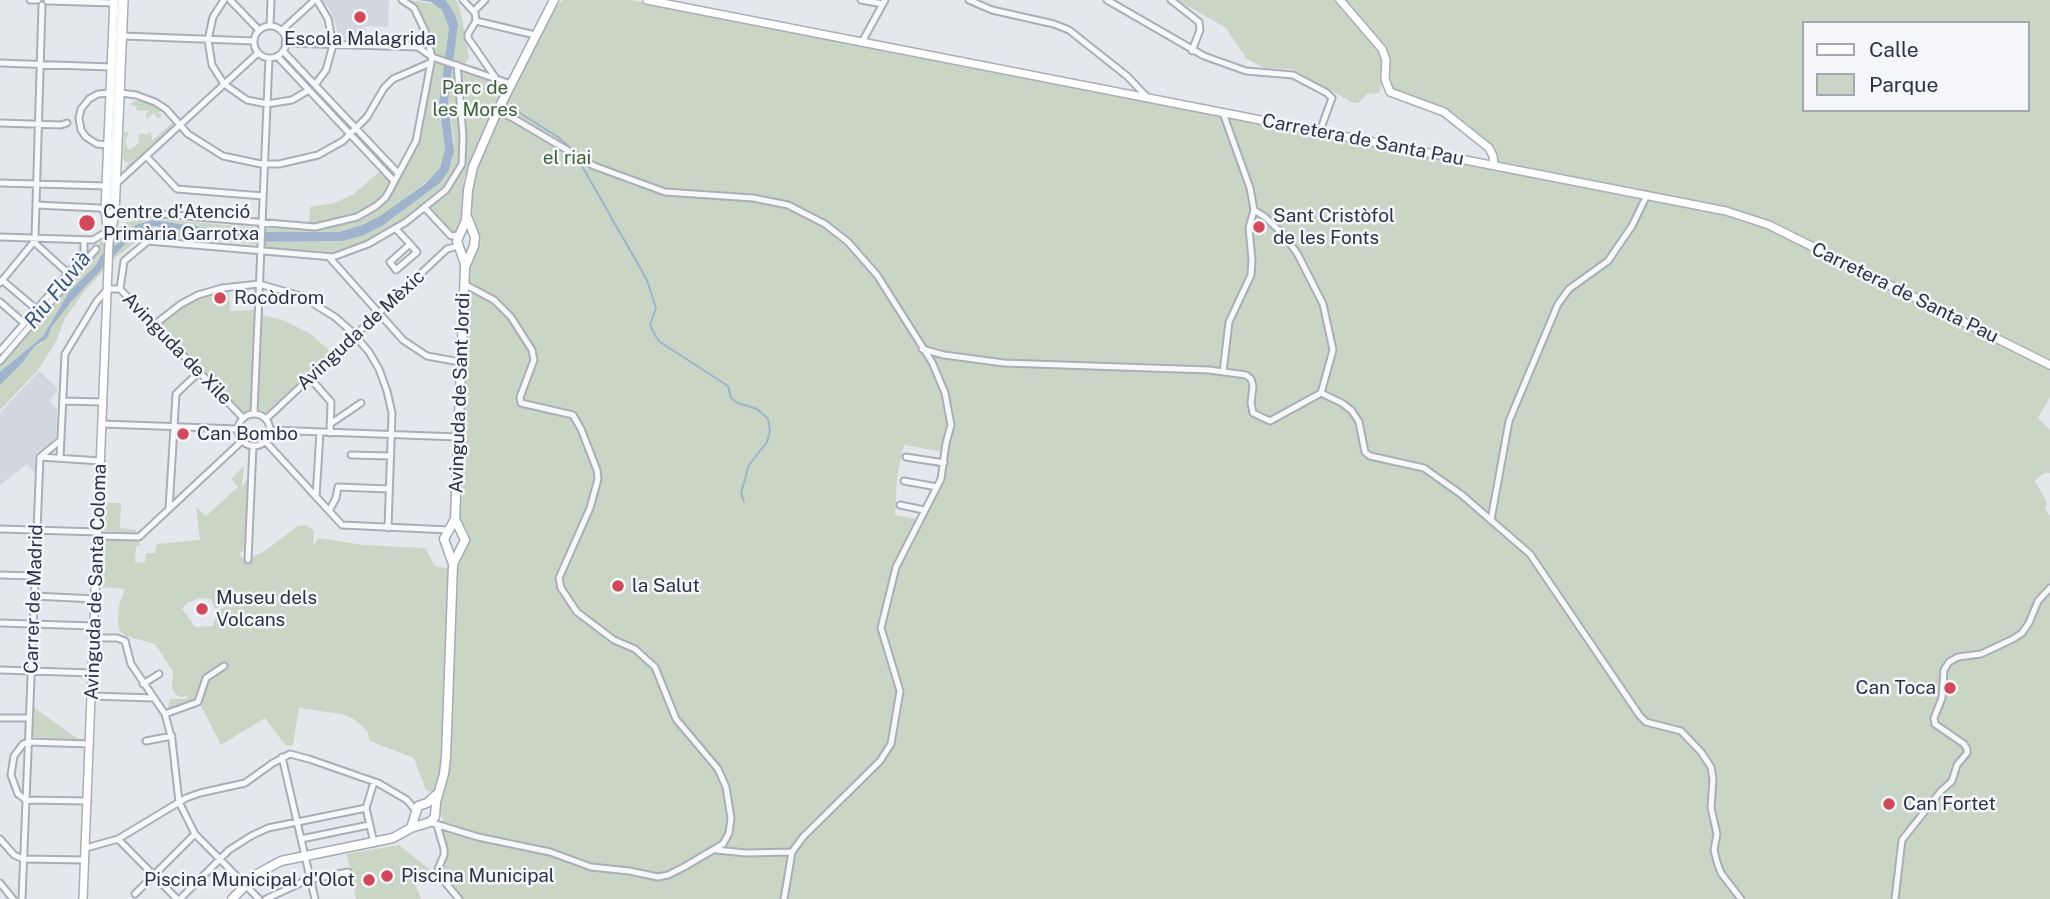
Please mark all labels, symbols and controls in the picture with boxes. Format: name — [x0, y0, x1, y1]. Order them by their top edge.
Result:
marker: Escola Malagrida — [352, 9, 368, 25]
legend — [1801, 21, 2029, 112]
place label: Escola Malagrida — [284, 28, 436, 50]
text: Calle — [1869, 37, 1919, 62]
text: Parque — [1869, 72, 1938, 97]
park label: Parc de les Mores — [432, 77, 518, 121]
street label: Carretera de Santa Pau — [1260, 109, 1466, 171]
park label: el riai — [543, 147, 591, 169]
place label: Centre d'Atenció Primària Garrotxa — [103, 201, 259, 245]
place label: Sant Cristòfol de les Fonts — [1273, 205, 1395, 249]
marker: Centre d'Atenció Primària Garrotxa — [77, 213, 97, 233]
marker: Sant Cristòfol de les Fonts — [1251, 219, 1267, 235]
street label: Carretera de Santa Pau — [1808, 238, 2002, 348]
water label: Riu Fluvià — [19, 246, 97, 334]
street label: Avinguda de Mèxic — [293, 265, 429, 395]
place label: Rocòdrom — [234, 287, 324, 309]
street label: Avinguda de Xile — [118, 288, 236, 410]
marker: Rocòdrom — [212, 290, 228, 306]
street label: Avinguda de Sant Jordi — [445, 292, 475, 494]
place label: Can Bombo — [197, 423, 298, 445]
marker: Can Bombo — [175, 426, 191, 442]
street label: Avinguda de Santa Coloma — [80, 463, 112, 701]
street label: Carrer de Madrid — [20, 524, 48, 674]
place label: la Salut — [632, 575, 700, 597]
marker: la Salut — [610, 578, 626, 594]
place label: Museu dels Volcans — [216, 587, 317, 631]
marker: Museu dels Volcans — [194, 601, 210, 617]
place label: Can Toca — [1856, 677, 1936, 699]
marker: Can Toca — [1942, 680, 1958, 696]
place label: Can Fortet — [1903, 793, 1996, 815]
marker: Can Fortet — [1881, 796, 1897, 812]
place label: Piscina Municipal — [401, 865, 555, 887]
marker: Piscina Municipal — [379, 868, 395, 884]
place label: Piscina Municipal d'Olot — [144, 869, 355, 891]
marker: Piscina Municipal d'Olot — [361, 872, 377, 888]

